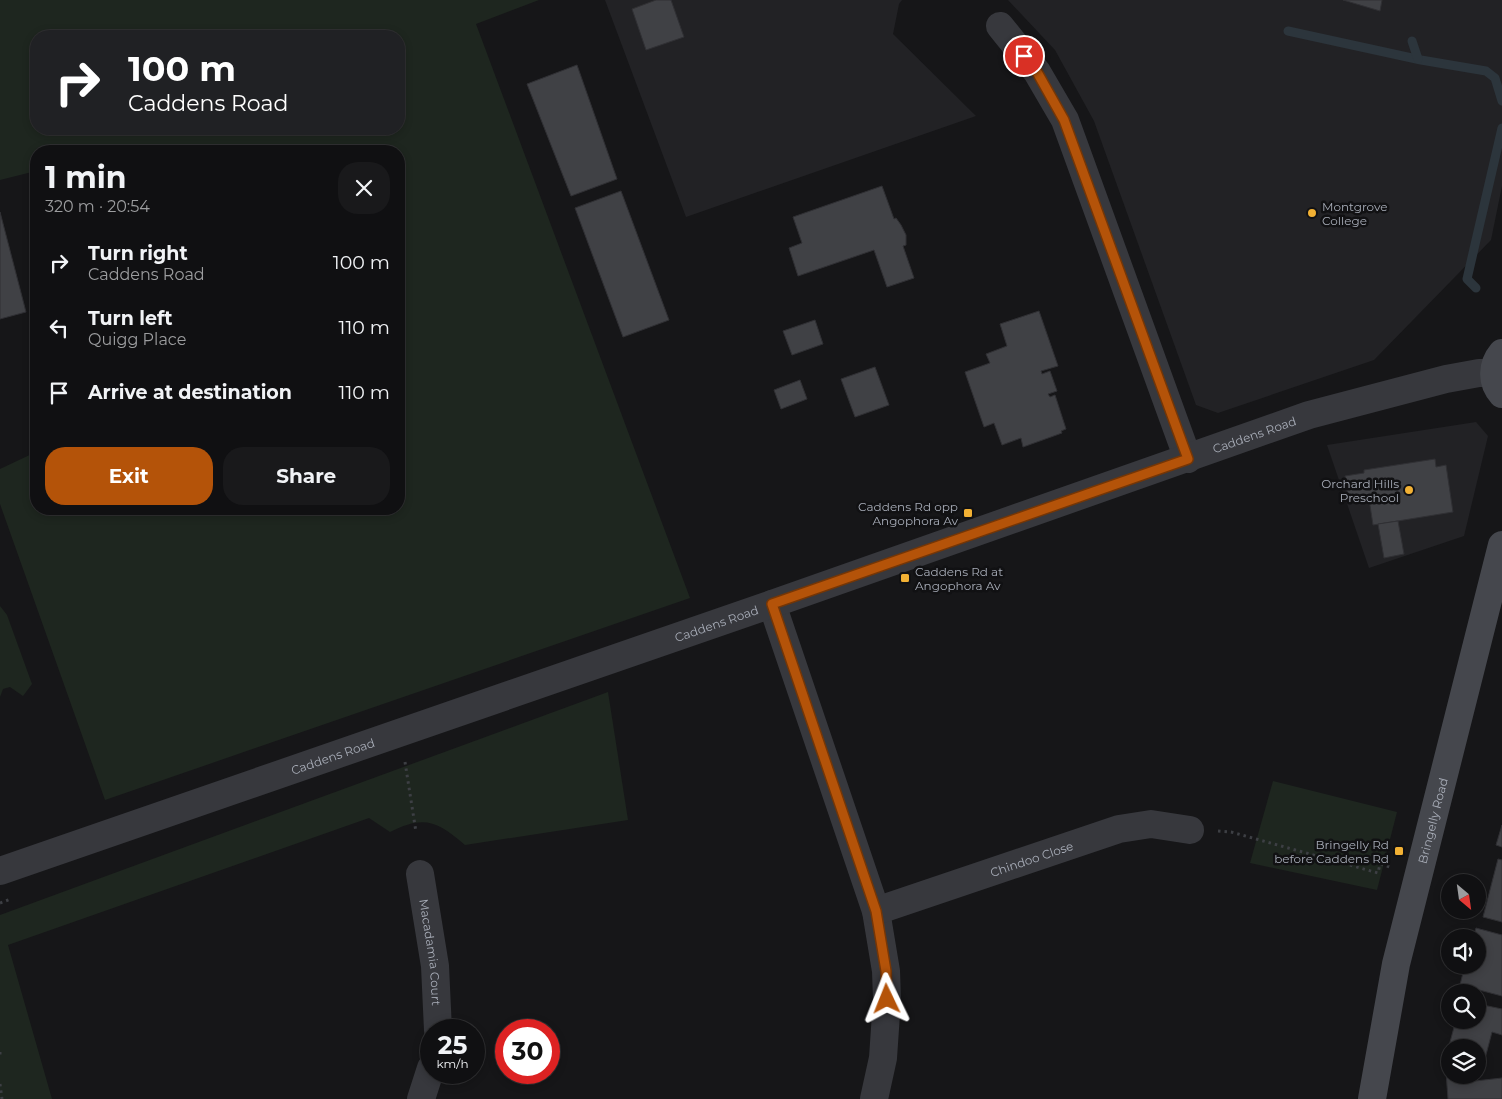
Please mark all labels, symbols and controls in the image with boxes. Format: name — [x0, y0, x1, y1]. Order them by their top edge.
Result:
pin — [1003, 35, 1045, 77]
icon: arrive — [1010, 42, 1038, 70]
text: 100 m — [128, 47, 236, 90]
icon: right — [45, 50, 110, 115]
text: Caddens Road — [128, 90, 288, 117]
text: 1 min — [45, 159, 126, 196]
button: close — [338, 162, 390, 214]
text: 320 m · 20:54 — [45, 197, 150, 216]
place label: Montgrove College — [1322, 199, 1388, 228]
marker: Montgrove College — [1306, 207, 1318, 219]
text: Turn right — [88, 242, 188, 265]
icon: right — [45, 249, 73, 277]
text: 100 m — [333, 251, 390, 274]
text: Caddens Road — [88, 265, 205, 284]
text: Turn left — [88, 307, 173, 330]
icon: left — [45, 314, 73, 342]
text: 110 m — [339, 316, 390, 339]
text: Quigg Place — [88, 330, 186, 349]
icon: arrive — [45, 379, 73, 407]
text: Arrive at destination — [88, 381, 292, 404]
text: 110 m — [339, 381, 390, 404]
street label: Caddens Road — [1210, 413, 1298, 456]
button: Exit — [45, 447, 213, 505]
button: Share — [223, 447, 390, 505]
place label: Orchard Hills Preschool — [1321, 476, 1399, 505]
marker: Orchard Hills Preschool — [1403, 484, 1415, 496]
place label: Caddens Rd opp Angophora Av — [858, 499, 958, 528]
marker: Caddens Rd opp Angophora Av — [962, 507, 974, 519]
place label: Caddens Rd at Angophora Av — [915, 564, 1003, 593]
marker: Caddens Rd at Angophora Av — [899, 572, 911, 584]
street label: Caddens Road — [673, 602, 760, 645]
street label: Caddens Road — [289, 735, 377, 777]
street label: Bringelly Road — [1414, 776, 1450, 865]
place label: Bringelly Rd before Caddens Rd — [1274, 837, 1389, 866]
street label: Chindoo Close — [988, 838, 1075, 880]
marker: Bringelly Rd before Caddens Rd — [1393, 845, 1405, 857]
north arrow — [1441, 874, 1486, 919]
map controls — [1441, 874, 1486, 1084]
street label: Macadamia Court — [417, 898, 444, 1006]
button: sound — [1441, 929, 1486, 974]
position arrow — [860, 972, 912, 1024]
button: search — [1441, 984, 1486, 1029]
speed limit sign: 30 — [495, 1019, 560, 1084]
text: 25 — [438, 1030, 467, 1060]
button: layers — [1441, 1039, 1486, 1084]
text: km/h — [436, 1056, 469, 1071]

